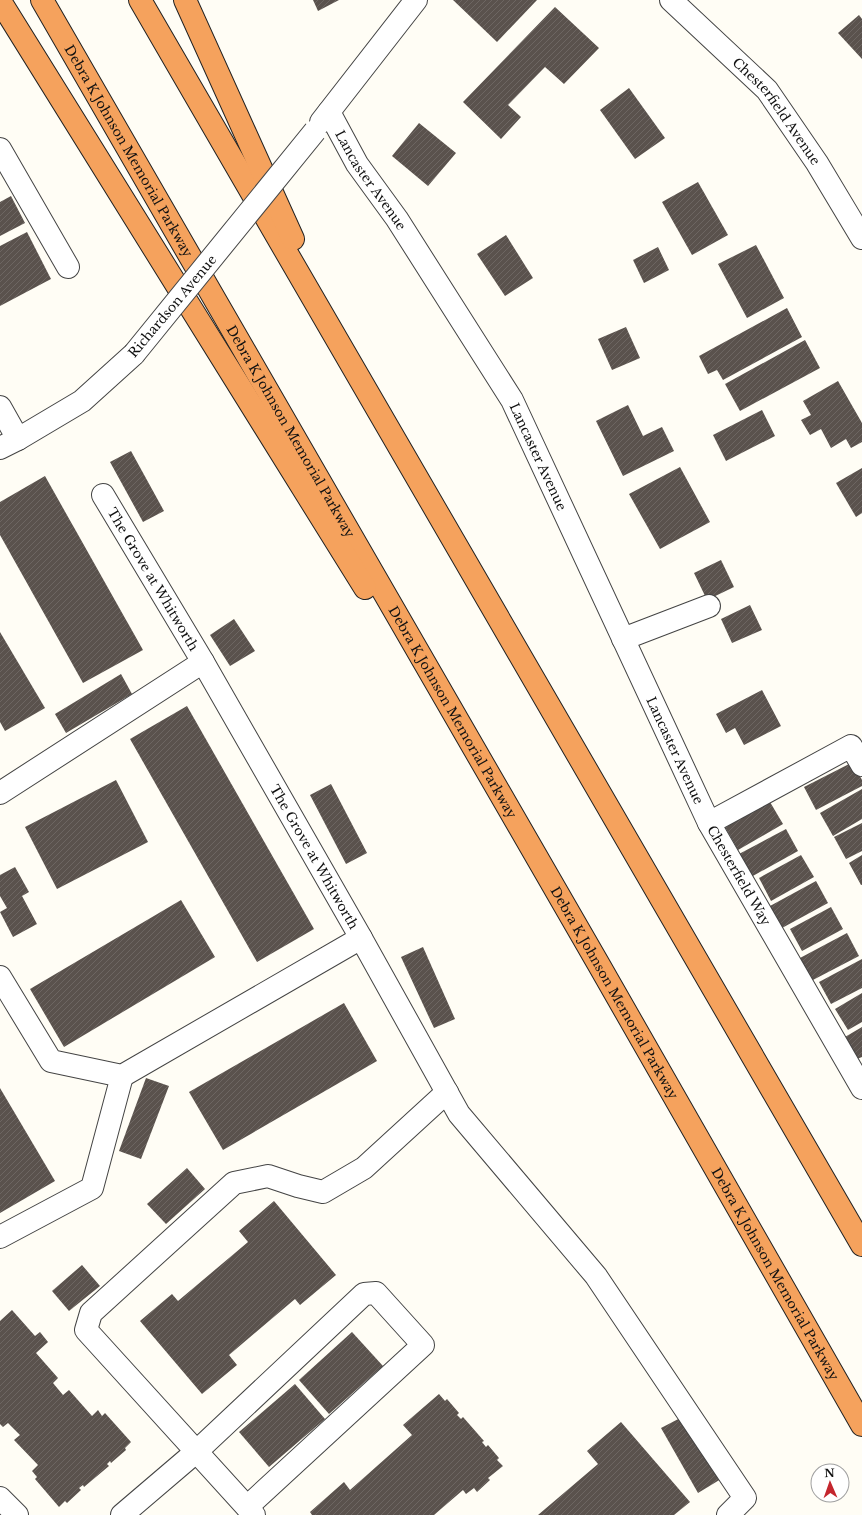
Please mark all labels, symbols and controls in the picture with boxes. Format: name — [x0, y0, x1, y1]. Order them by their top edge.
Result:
street label: Debra K Johnson Memorial Parkway — [61, 42, 197, 261]
street label: Chesterfield Avenue — [729, 54, 824, 168]
street label: Lancaster Avenue — [331, 127, 410, 233]
street label: Richardson Avenue — [125, 252, 220, 361]
street label: Debra K Johnson Memorial Parkway — [223, 322, 359, 541]
street label: Lancaster Avenue — [506, 400, 570, 513]
street label: The Grove at Whitworth — [104, 505, 202, 654]
street label: Debra K Johnson Memorial Parkway — [385, 603, 521, 822]
street label: Lancaster Avenue — [642, 694, 707, 807]
street label: The Grove at Whitworth — [266, 782, 362, 932]
street label: Chesterfield Way — [703, 823, 775, 929]
street label: Debra K Johnson Memorial Parkway — [547, 884, 682, 1103]
street label: Debra K Johnson Memorial Parkway — [708, 1165, 843, 1384]
north arrow — [810, 1463, 850, 1503]
text: N — [824, 1466, 836, 1480]

